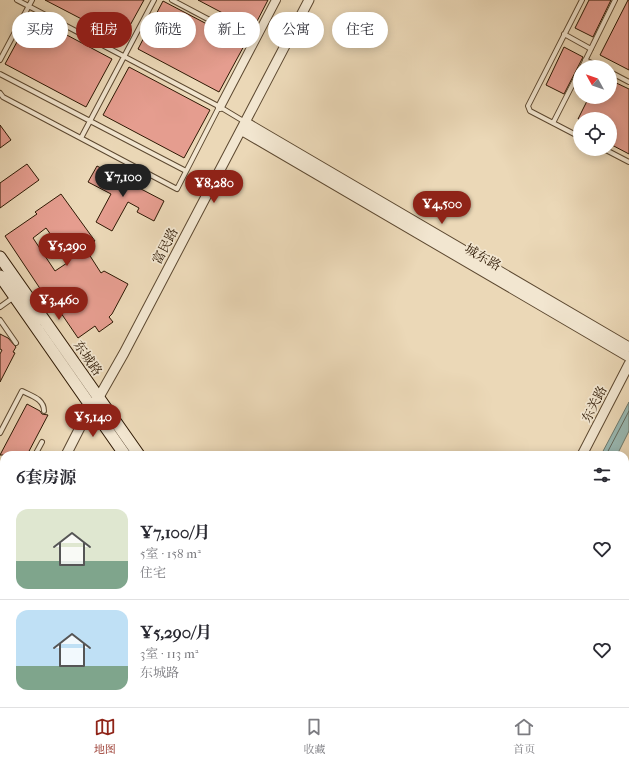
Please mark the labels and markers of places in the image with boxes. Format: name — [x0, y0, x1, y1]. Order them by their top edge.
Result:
pin: ¥7,100 — [90, 164, 156, 198]
pin: ¥8,280 — [181, 170, 247, 204]
pin: ¥4,500 — [409, 191, 475, 225]
pin: ¥5,290 — [34, 233, 100, 267]
pin: ¥3,460 — [26, 287, 92, 321]
pin: ¥5,140 — [60, 404, 126, 438]

